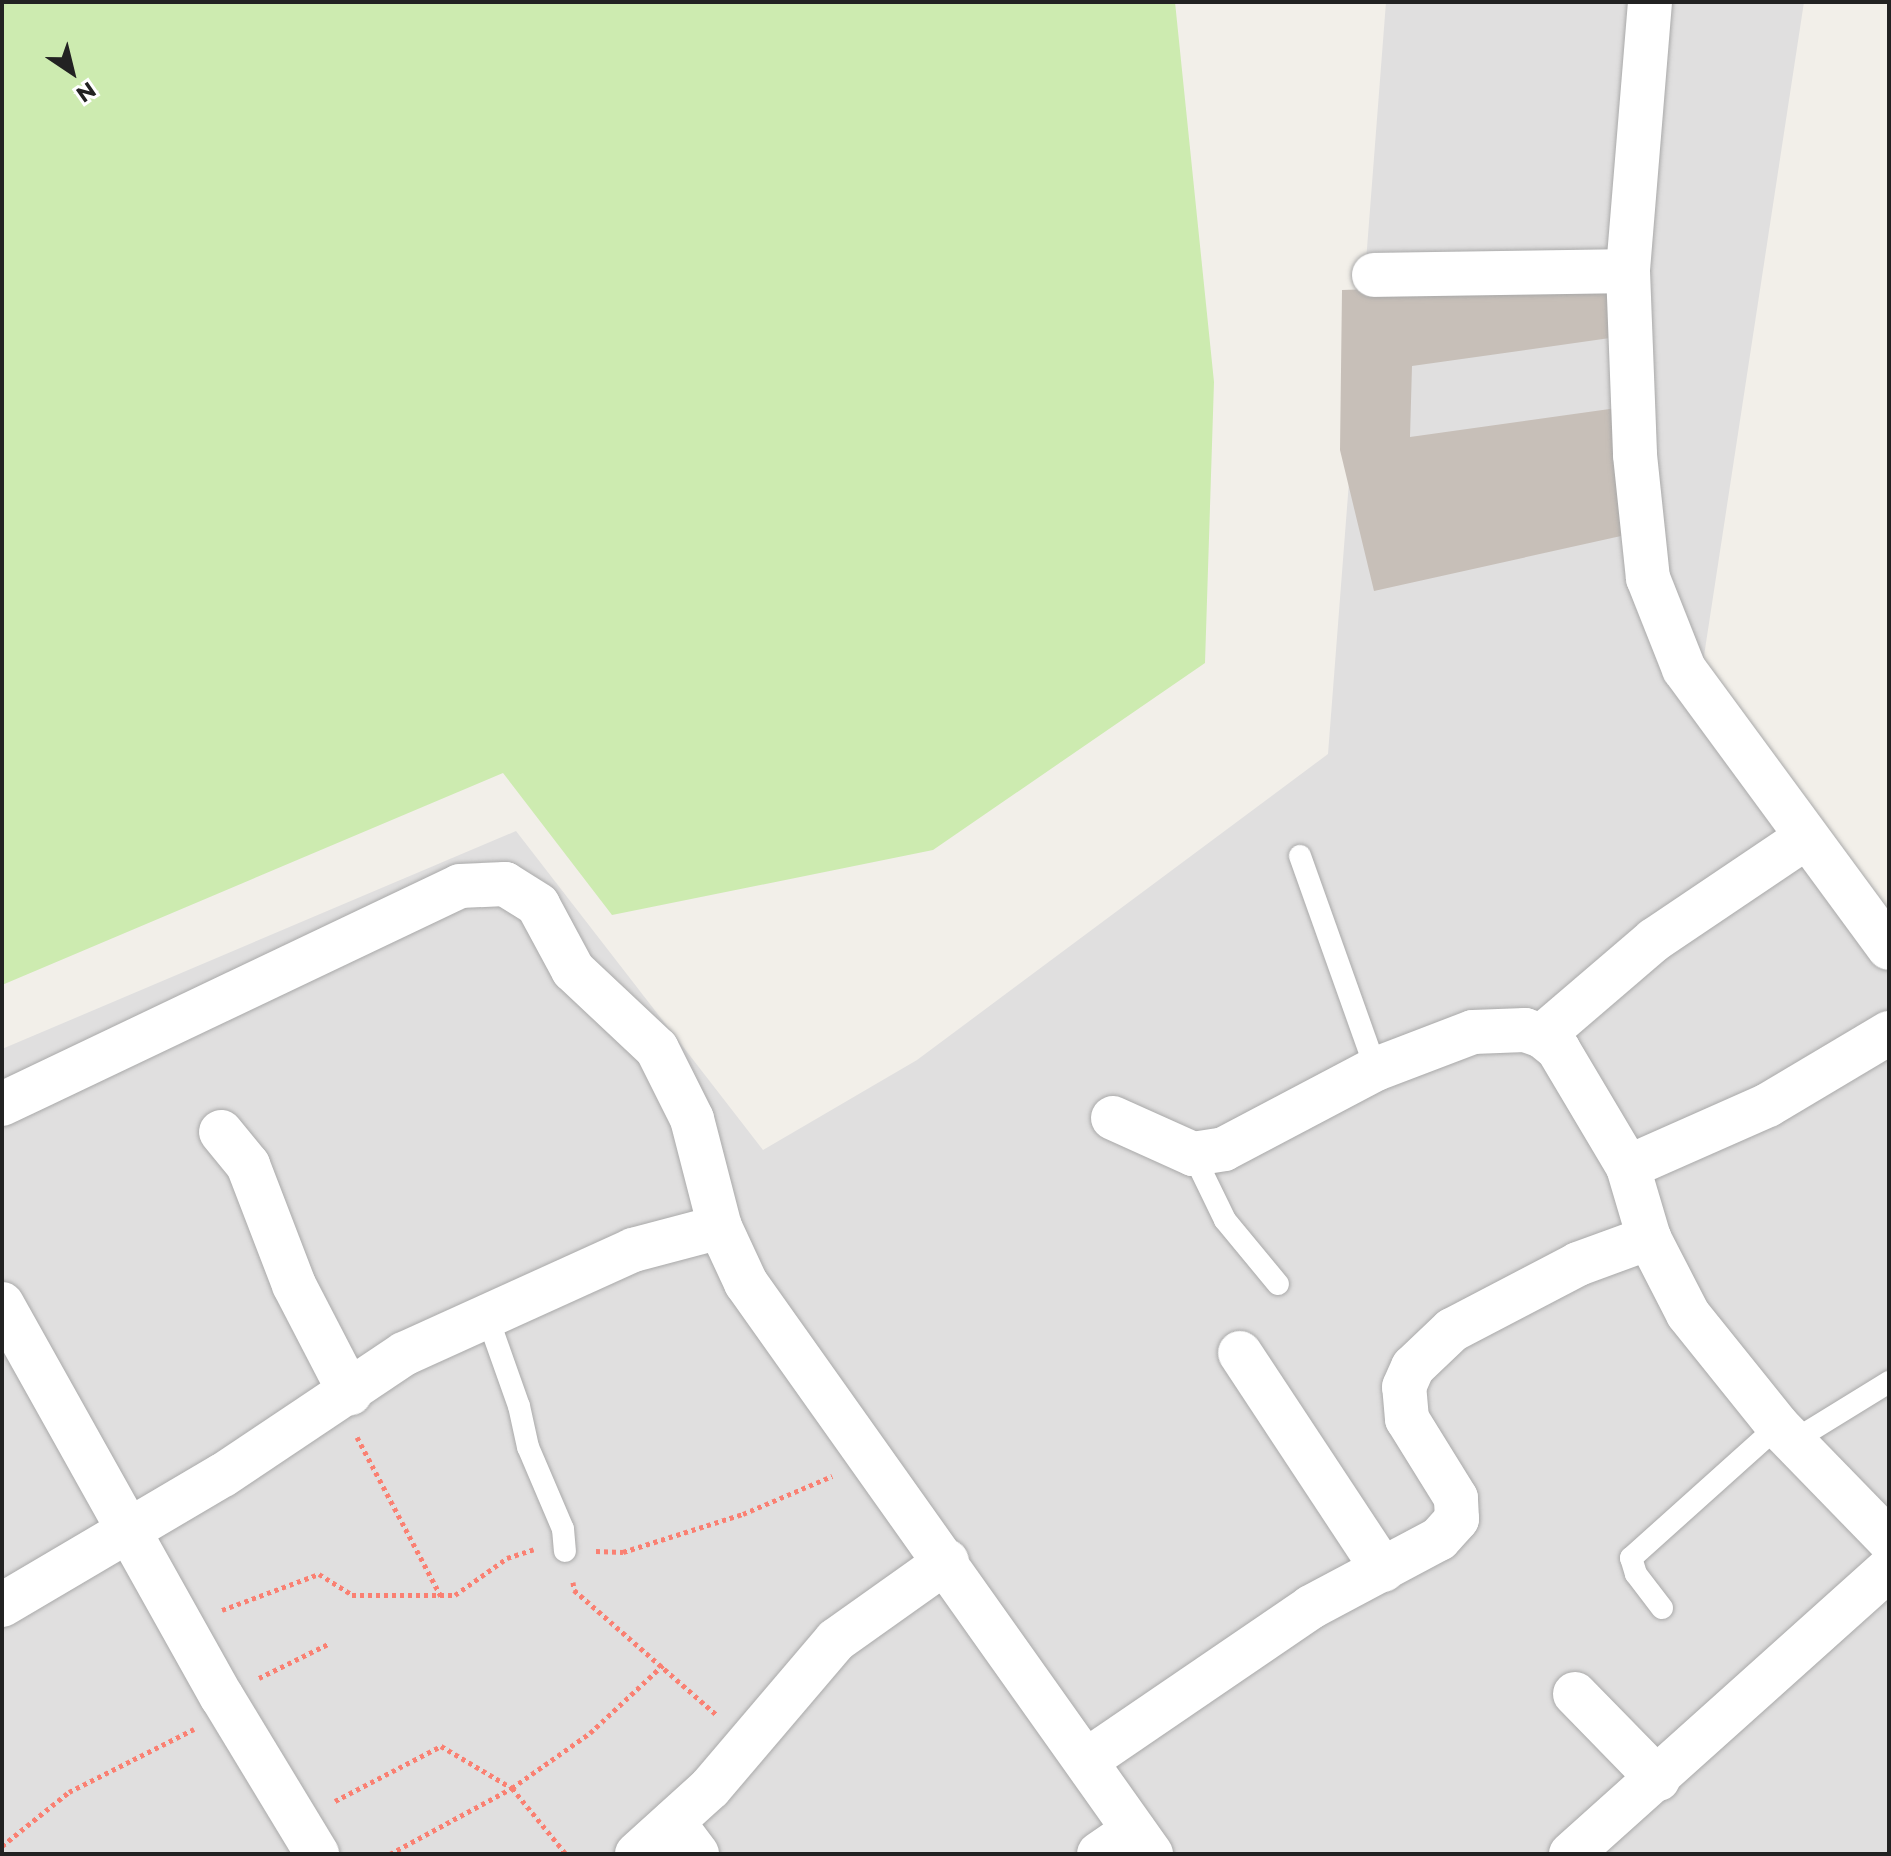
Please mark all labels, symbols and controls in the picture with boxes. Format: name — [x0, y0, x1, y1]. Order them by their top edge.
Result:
north arrow — [32, 32, 112, 112]
text: N — [71, 76, 101, 108]

